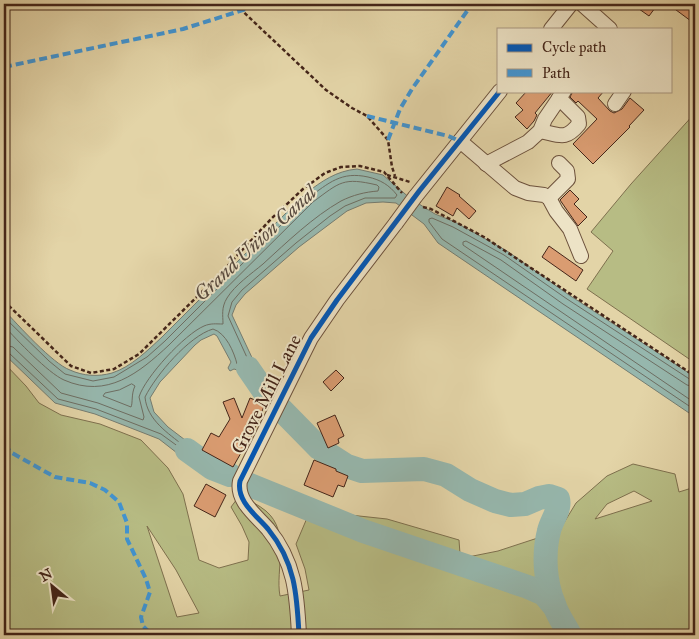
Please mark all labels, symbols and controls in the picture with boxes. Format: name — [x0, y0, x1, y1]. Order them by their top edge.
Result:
legend — [497, 28, 672, 92]
text: Cycle path — [542, 38, 607, 56]
text: Path — [542, 64, 571, 82]
water label: Grand Union Canal — [189, 179, 322, 306]
street label: Grove Mill Lane — [226, 330, 306, 457]
north arrow — [28, 562, 78, 612]
text: N — [37, 565, 55, 585]

